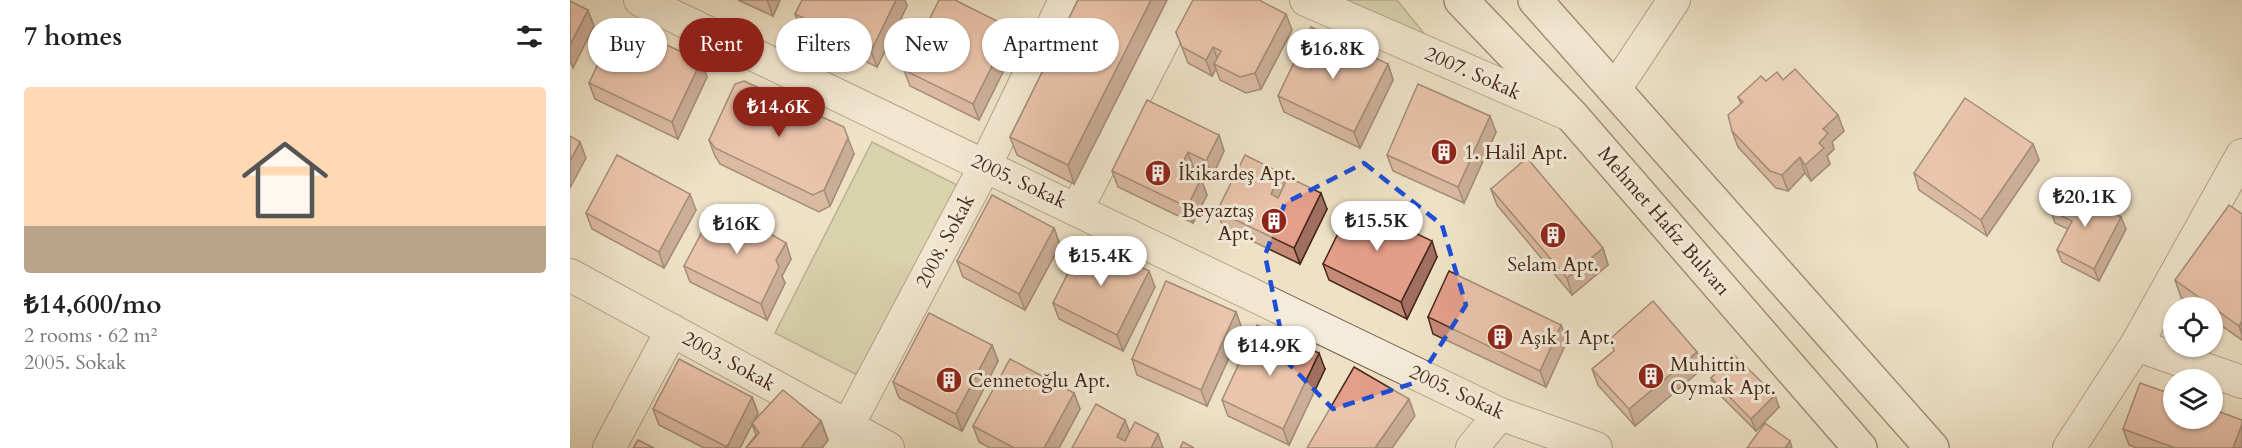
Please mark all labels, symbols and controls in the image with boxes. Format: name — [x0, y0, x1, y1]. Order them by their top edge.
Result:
chip: Buy — [588, 18, 667, 72]
chip: Rent — [679, 18, 764, 72]
chip: Filters — [776, 18, 872, 72]
chip: New — [884, 18, 970, 72]
chip: Apartment — [982, 18, 1119, 72]
text: 7 homes — [24, 19, 122, 54]
icon: filters — [513, 20, 546, 53]
pin: ₺16.8K — [1284, 29, 1382, 80]
text: ₺16.8K — [1301, 35, 1365, 62]
street label: 2007. Sokak — [1421, 40, 1525, 106]
pin: ₺14.6K — [730, 87, 828, 138]
text: ₺14.6K — [747, 93, 811, 120]
icon: home — [231, 126, 339, 234]
building icon: 1. Halil Apt. — [1429, 137, 1459, 167]
place label: 1. Halil Apt. — [1464, 139, 1568, 166]
street label: Mehmet Hafız Bulvarı — [1592, 141, 1737, 302]
street label: 2005. Sokak — [967, 147, 1071, 215]
building icon: İkikardeş Apt. — [1143, 158, 1173, 188]
place label: İkikardeş Apt. — [1178, 160, 1296, 187]
pin: ₺20.1K — [2036, 177, 2134, 228]
text: ₺20.1K — [2053, 183, 2117, 210]
street label: 2008. Sokak — [909, 189, 981, 293]
place label: Beyaztaş Apt. — [1182, 197, 1254, 247]
pin: ₺15.5K — [1328, 201, 1426, 252]
pin: ₺16K — [701, 204, 773, 255]
building icon: Beyaztaş Apt. — [1259, 206, 1289, 236]
text: ₺15.5K — [1345, 207, 1409, 234]
text: ₺16K — [713, 210, 761, 237]
building icon: Selam Apt. — [1538, 220, 1568, 250]
pin: ₺15.4K — [1052, 236, 1150, 287]
text: ₺15.4K — [1069, 242, 1133, 269]
place label: Selam Apt. — [1507, 251, 1599, 278]
text: ₺14,600/mo — [24, 287, 161, 322]
map controls — [2163, 297, 2223, 429]
button: locate — [2163, 297, 2223, 357]
text: 2 rooms · 62 m² — [24, 322, 157, 349]
building icon: Aşık 1 Apt. — [1485, 322, 1515, 352]
street label: 2003. Sokak — [678, 324, 781, 398]
place label: Aşık 1 Apt. — [1520, 324, 1615, 351]
pin: ₺14.9K — [1221, 326, 1319, 377]
text: ₺14.9K — [1238, 332, 1302, 359]
text: 2005. Sokak — [24, 349, 126, 376]
place label: Muhittin Oymak Apt. — [1670, 351, 1776, 401]
street label: 2005. Sokak — [1405, 358, 1509, 426]
building icon: Muhittin Oymak Apt. — [1636, 361, 1666, 391]
building icon: Cennetoğlu Apt. — [934, 365, 964, 395]
place label: Cennetoğlu Apt. — [968, 367, 1110, 394]
button: layers — [2163, 369, 2223, 429]

